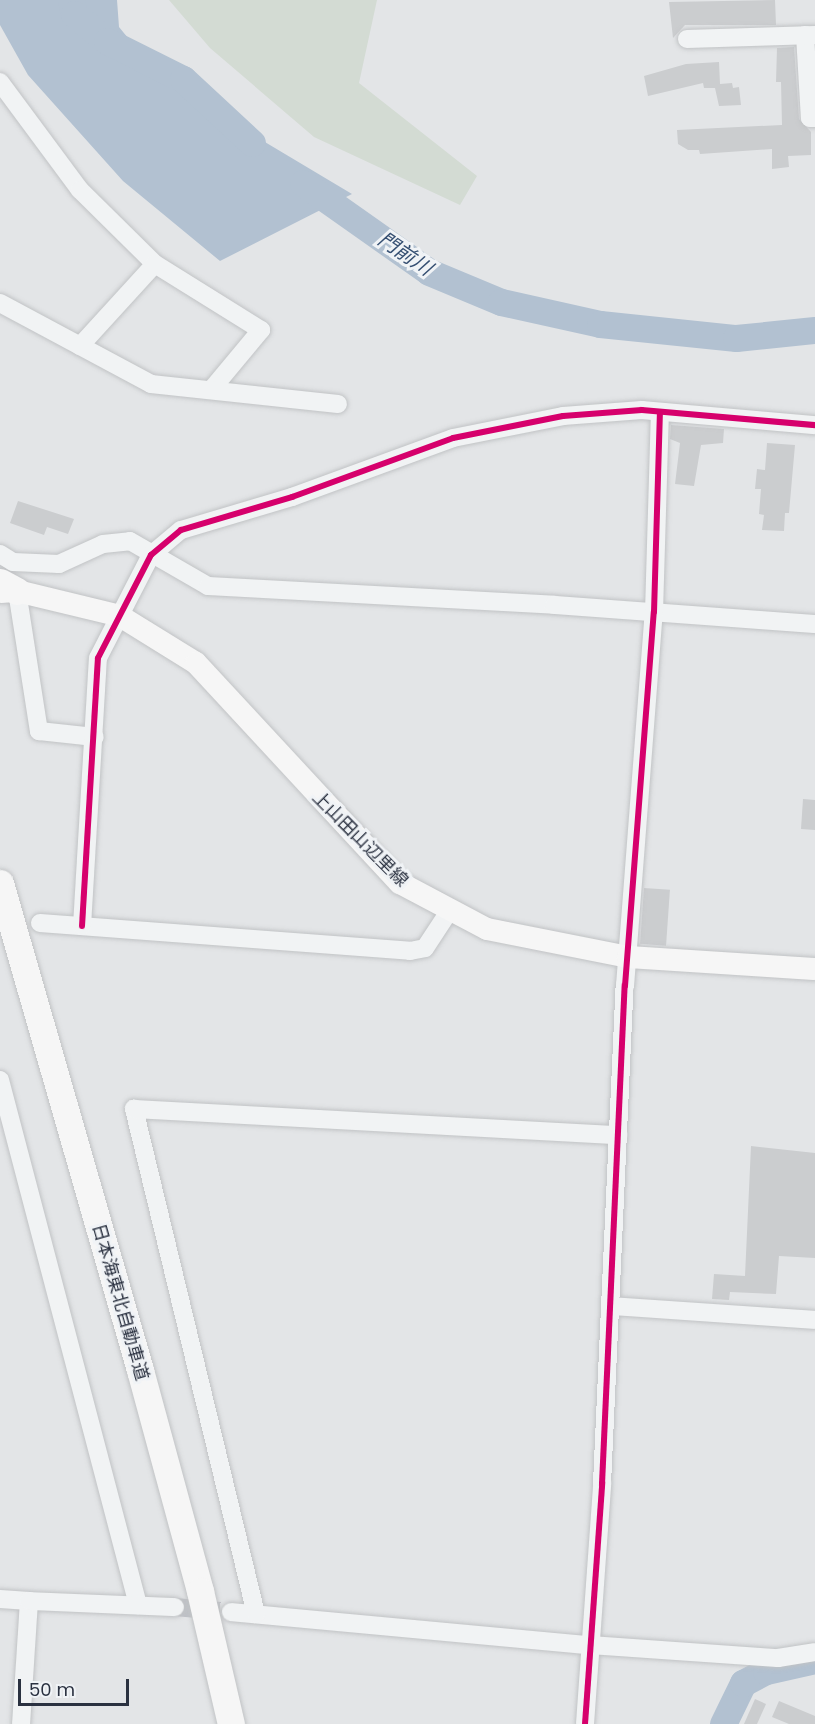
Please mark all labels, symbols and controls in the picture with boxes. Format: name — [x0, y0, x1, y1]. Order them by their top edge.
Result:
water label: 門前川 — [373, 227, 437, 281]
street label: 上山田山辺里線 — [308, 787, 412, 891]
street label: 日本海東北自動車道 — [87, 1221, 153, 1383]
scale bar — [21, 1667, 132, 1705]
text: 50 m — [29, 1677, 75, 1702]

